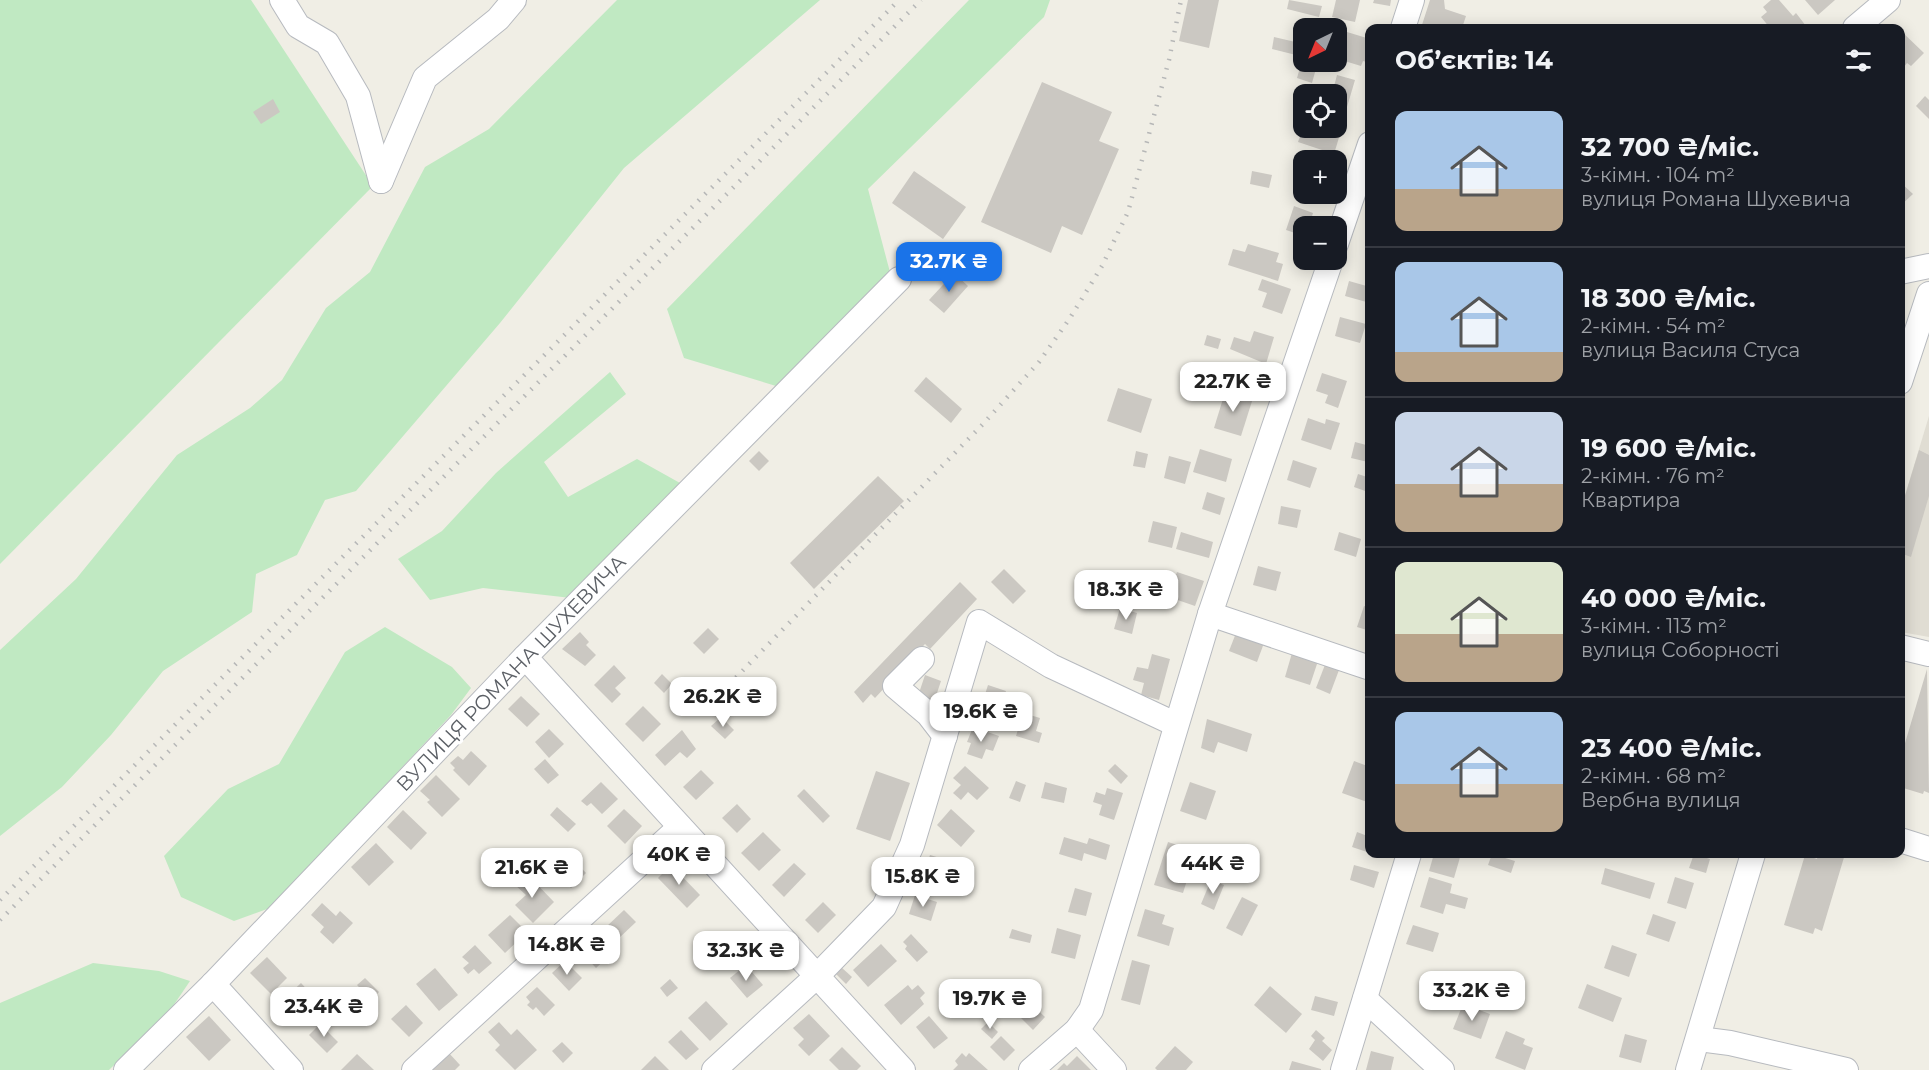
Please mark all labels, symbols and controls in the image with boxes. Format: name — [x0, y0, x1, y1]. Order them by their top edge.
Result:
north arrow — [1293, 18, 1347, 72]
map controls — [1293, 18, 1347, 270]
text: Об’єктів: 14 — [1395, 44, 1553, 76]
icon: filters — [1842, 44, 1875, 77]
button: locate — [1293, 84, 1347, 138]
text: 32 700 ₴/міс. — [1581, 131, 1759, 163]
icon: home — [1443, 135, 1515, 207]
button: + — [1293, 150, 1347, 204]
text: 3-кімн. · 104 m² — [1581, 163, 1735, 187]
text: вулиця Романа Шухевича — [1581, 187, 1851, 211]
button: − — [1293, 216, 1347, 270]
pin: 32.7K ₴ — [894, 242, 1004, 293]
text: 32.7K ₴ — [910, 249, 988, 273]
text: 18 300 ₴/міс. — [1581, 282, 1756, 314]
icon: home — [1443, 286, 1515, 358]
text: 2-кімн. · 54 m² — [1581, 314, 1726, 338]
text: вулиця Василя Стуса — [1581, 338, 1800, 362]
pin: 22.7K ₴ — [1178, 362, 1288, 413]
text: 22.7K ₴ — [1194, 369, 1272, 393]
text: 19 600 ₴/міс. — [1581, 432, 1756, 464]
icon: home — [1443, 436, 1515, 508]
text: 2-кімн. · 76 m² — [1581, 464, 1725, 488]
text: Квартира — [1581, 488, 1681, 512]
street label: ВУЛИЦЯ РОМАНА ШУХЕВИЧА — [391, 550, 631, 796]
pin: 18.3K ₴ — [1071, 570, 1181, 621]
text: 18.3K ₴ — [1088, 577, 1164, 601]
text: 40 000 ₴/міс. — [1581, 582, 1766, 614]
icon: home — [1443, 586, 1515, 658]
text: 3-кімн. · 113 m² — [1581, 614, 1727, 638]
text: вулиця Соборності — [1581, 638, 1780, 662]
pin: 26.2K ₴ — [668, 677, 778, 728]
text: 26.2K ₴ — [684, 684, 762, 708]
pin: 19.6K ₴ — [926, 692, 1036, 743]
text: 19.6K ₴ — [943, 699, 1019, 723]
text: 23 400 ₴/міс. — [1581, 732, 1762, 764]
icon: home — [1443, 736, 1515, 808]
text: 2-кімн. · 68 m² — [1581, 764, 1726, 788]
text: Вербна вулиця — [1581, 788, 1741, 812]
pin: 40K ₴ — [637, 835, 721, 886]
text: 40K ₴ — [647, 842, 711, 866]
pin: 44K ₴ — [1171, 844, 1255, 895]
pin: 21.6K ₴ — [477, 848, 587, 899]
text: 44K ₴ — [1181, 851, 1245, 875]
text: 21.6K ₴ — [495, 855, 569, 879]
pin: 15.8K ₴ — [868, 857, 978, 908]
text: 15.8K ₴ — [885, 864, 961, 888]
pin: 14.8K ₴ — [512, 925, 622, 976]
pin: 32.3K ₴ — [691, 931, 801, 982]
text: 14.8K ₴ — [528, 932, 606, 956]
text: 32.3K ₴ — [707, 938, 785, 962]
pin: 33.2K ₴ — [1417, 971, 1527, 1022]
text: 33.2K ₴ — [1433, 978, 1511, 1002]
pin: 19.7K ₴ — [935, 979, 1045, 1030]
text: 19.7K ₴ — [953, 986, 1027, 1010]
pin: 23.4K ₴ — [269, 987, 379, 1038]
text: 23.4K ₴ — [284, 994, 364, 1018]

